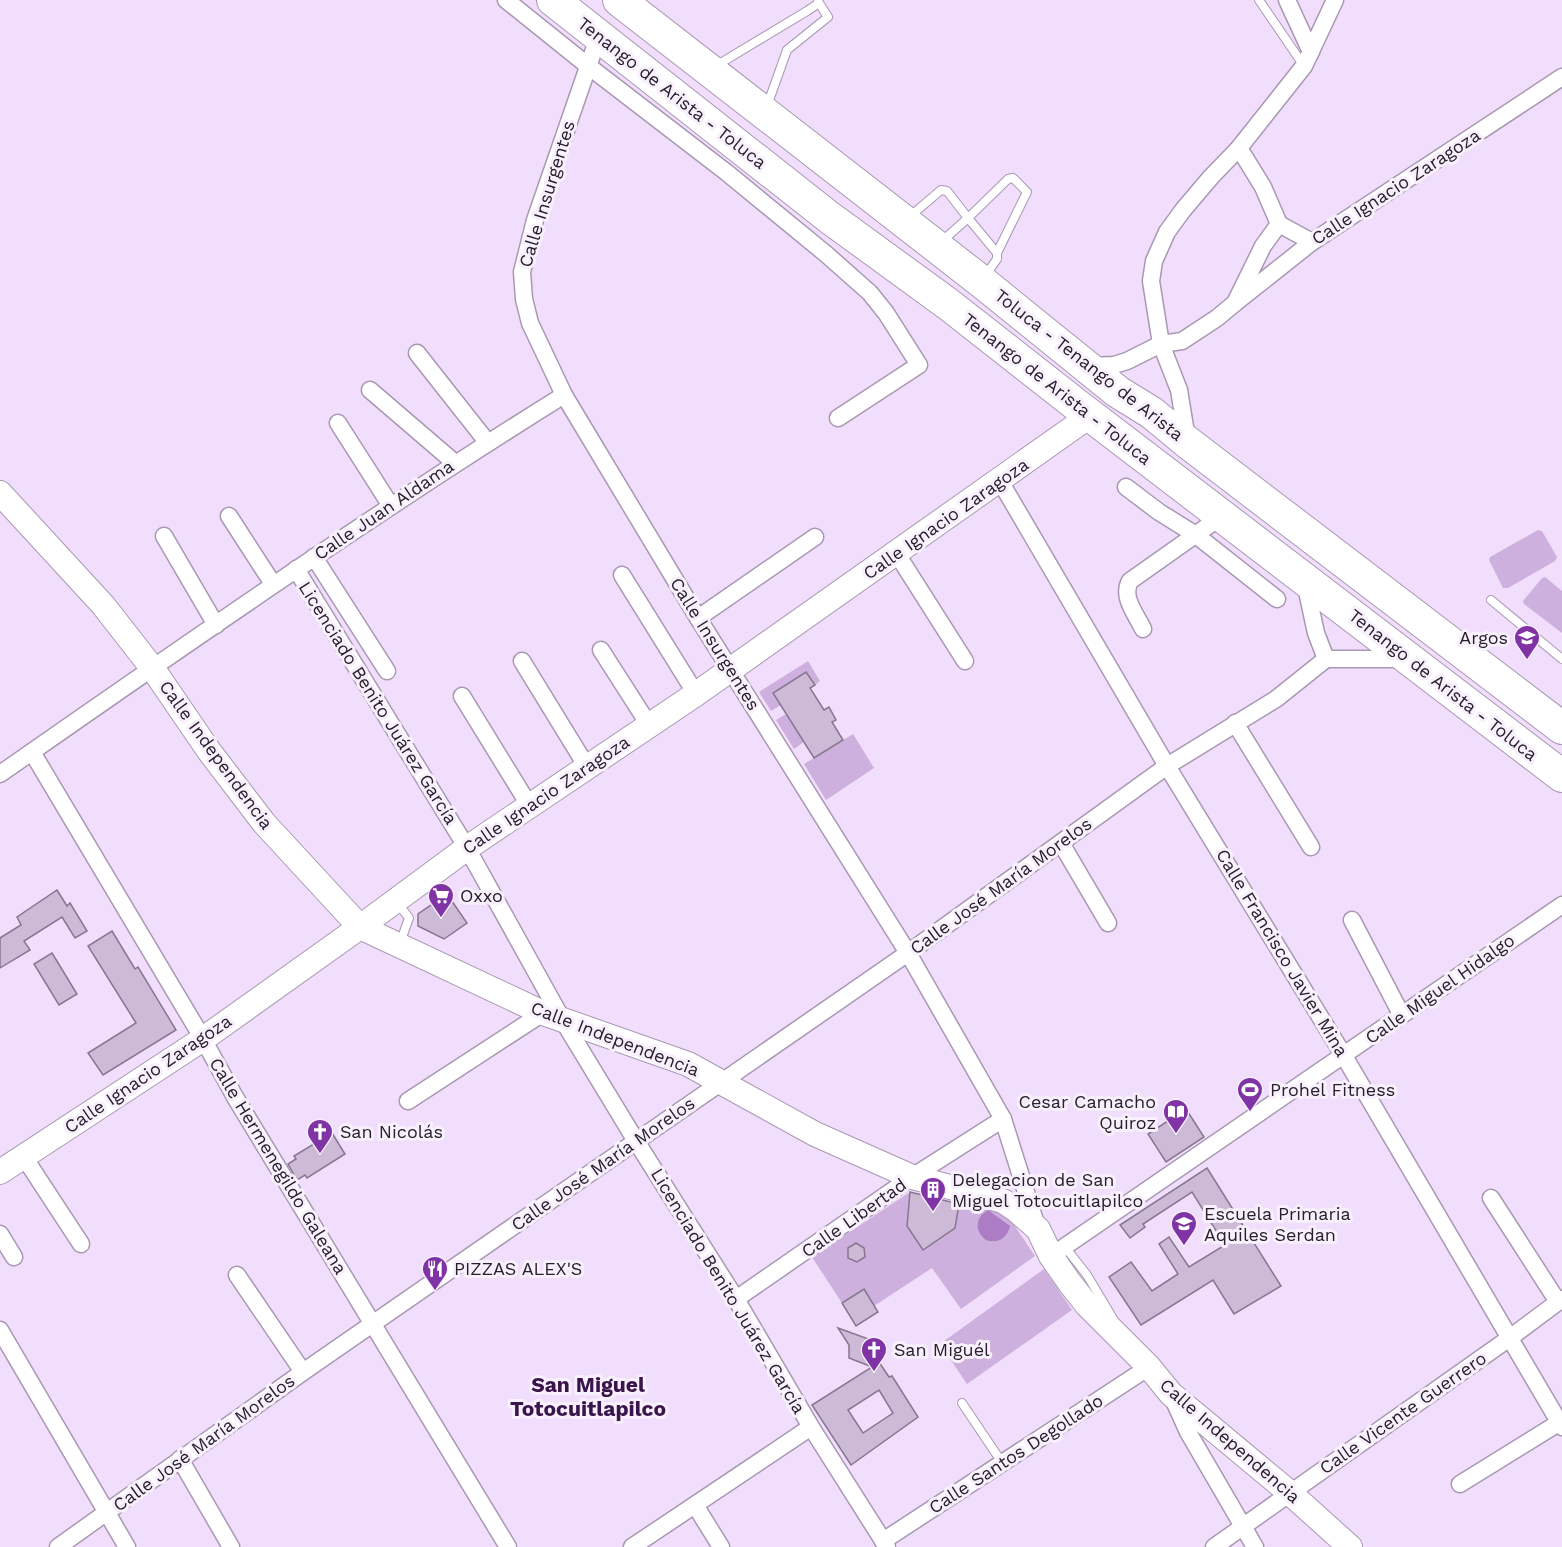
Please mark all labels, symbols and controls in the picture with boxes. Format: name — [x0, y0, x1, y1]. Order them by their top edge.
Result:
street label: Tenango de Arista - Toluca — [574, 12, 771, 173]
street label: Calle Insurgentes — [514, 118, 579, 270]
street label: Calle Ignacio Zaragoza — [1307, 124, 1484, 249]
street label: Toluca - Tenango de Arista — [991, 284, 1188, 445]
street label: Tenango de Arista - Toluca — [959, 308, 1156, 469]
street label: Calle Ignacio Zaragoza — [859, 454, 1032, 584]
street label: Calle Juan Aldama — [310, 455, 457, 564]
street label: Calle Insurgentes — [666, 574, 765, 714]
street label: Licenciado Benito Juárez García — [295, 577, 462, 828]
street label: Tenango de Arista - Toluca — [1345, 604, 1542, 765]
school or university icon: Argos — [1512, 623, 1542, 661]
place label: Argos — [1459, 627, 1508, 648]
street label: Calle Independencia — [155, 676, 277, 833]
street label: Calle Ignacio Zaragoza — [458, 731, 633, 858]
street label: Calle José María Morelos — [906, 813, 1096, 959]
street label: Calle Francisco Javier Mina — [1212, 845, 1353, 1060]
supermarket icon: Oxxo — [426, 881, 456, 919]
place label: Oxxo — [460, 885, 503, 906]
street label: Calle Miguel Hidalgo — [1361, 929, 1519, 1048]
street label: Calle Independencia — [528, 997, 702, 1080]
street label: Calle Ignacio Zaragoza — [60, 1010, 235, 1137]
street label: Calle Hermenegildo Galeana — [205, 1054, 351, 1278]
sports icon: Prohel Fitness — [1235, 1075, 1265, 1113]
place label: Prohel Fitness — [1270, 1079, 1395, 1100]
place label: Cesar Camacho Quiroz — [1019, 1091, 1156, 1133]
street label: Calle José María Morelos — [507, 1092, 699, 1235]
library icon: Cesar Camacho Quiroz — [1161, 1097, 1191, 1135]
church icon: San Nicolás — [305, 1117, 335, 1155]
place label: San Nicolás — [340, 1121, 443, 1142]
street label: Licenciado Benito Juárez García — [647, 1164, 810, 1417]
place label: Delegacion de San Miguel Totocuitlapilco — [952, 1169, 1143, 1211]
street label: Calle Libertad — [797, 1174, 910, 1262]
building icon: Delegacion de San Miguel Totocuitlapilco — [918, 1175, 948, 1213]
place label: Escuela Primaria Aquiles Serdan — [1204, 1203, 1351, 1245]
school or university icon: Escuela Primaria Aquiles Serdan — [1169, 1209, 1199, 1247]
restaurant icon: PIZZAS ALEX'S — [420, 1254, 450, 1292]
place label: PIZZAS ALEX'S — [454, 1258, 582, 1279]
church icon: San Miguél — [859, 1335, 889, 1373]
place label: San Miguél — [894, 1339, 990, 1360]
street label: Calle Vicente Guerrero — [1315, 1347, 1490, 1478]
street label: Calle José María Morelos — [109, 1370, 299, 1516]
district label: San Miguel Totocuitlapilco — [510, 1372, 666, 1421]
street label: Calle Independencia — [1156, 1374, 1305, 1507]
street label: Calle Santos Degollado — [925, 1389, 1107, 1518]

